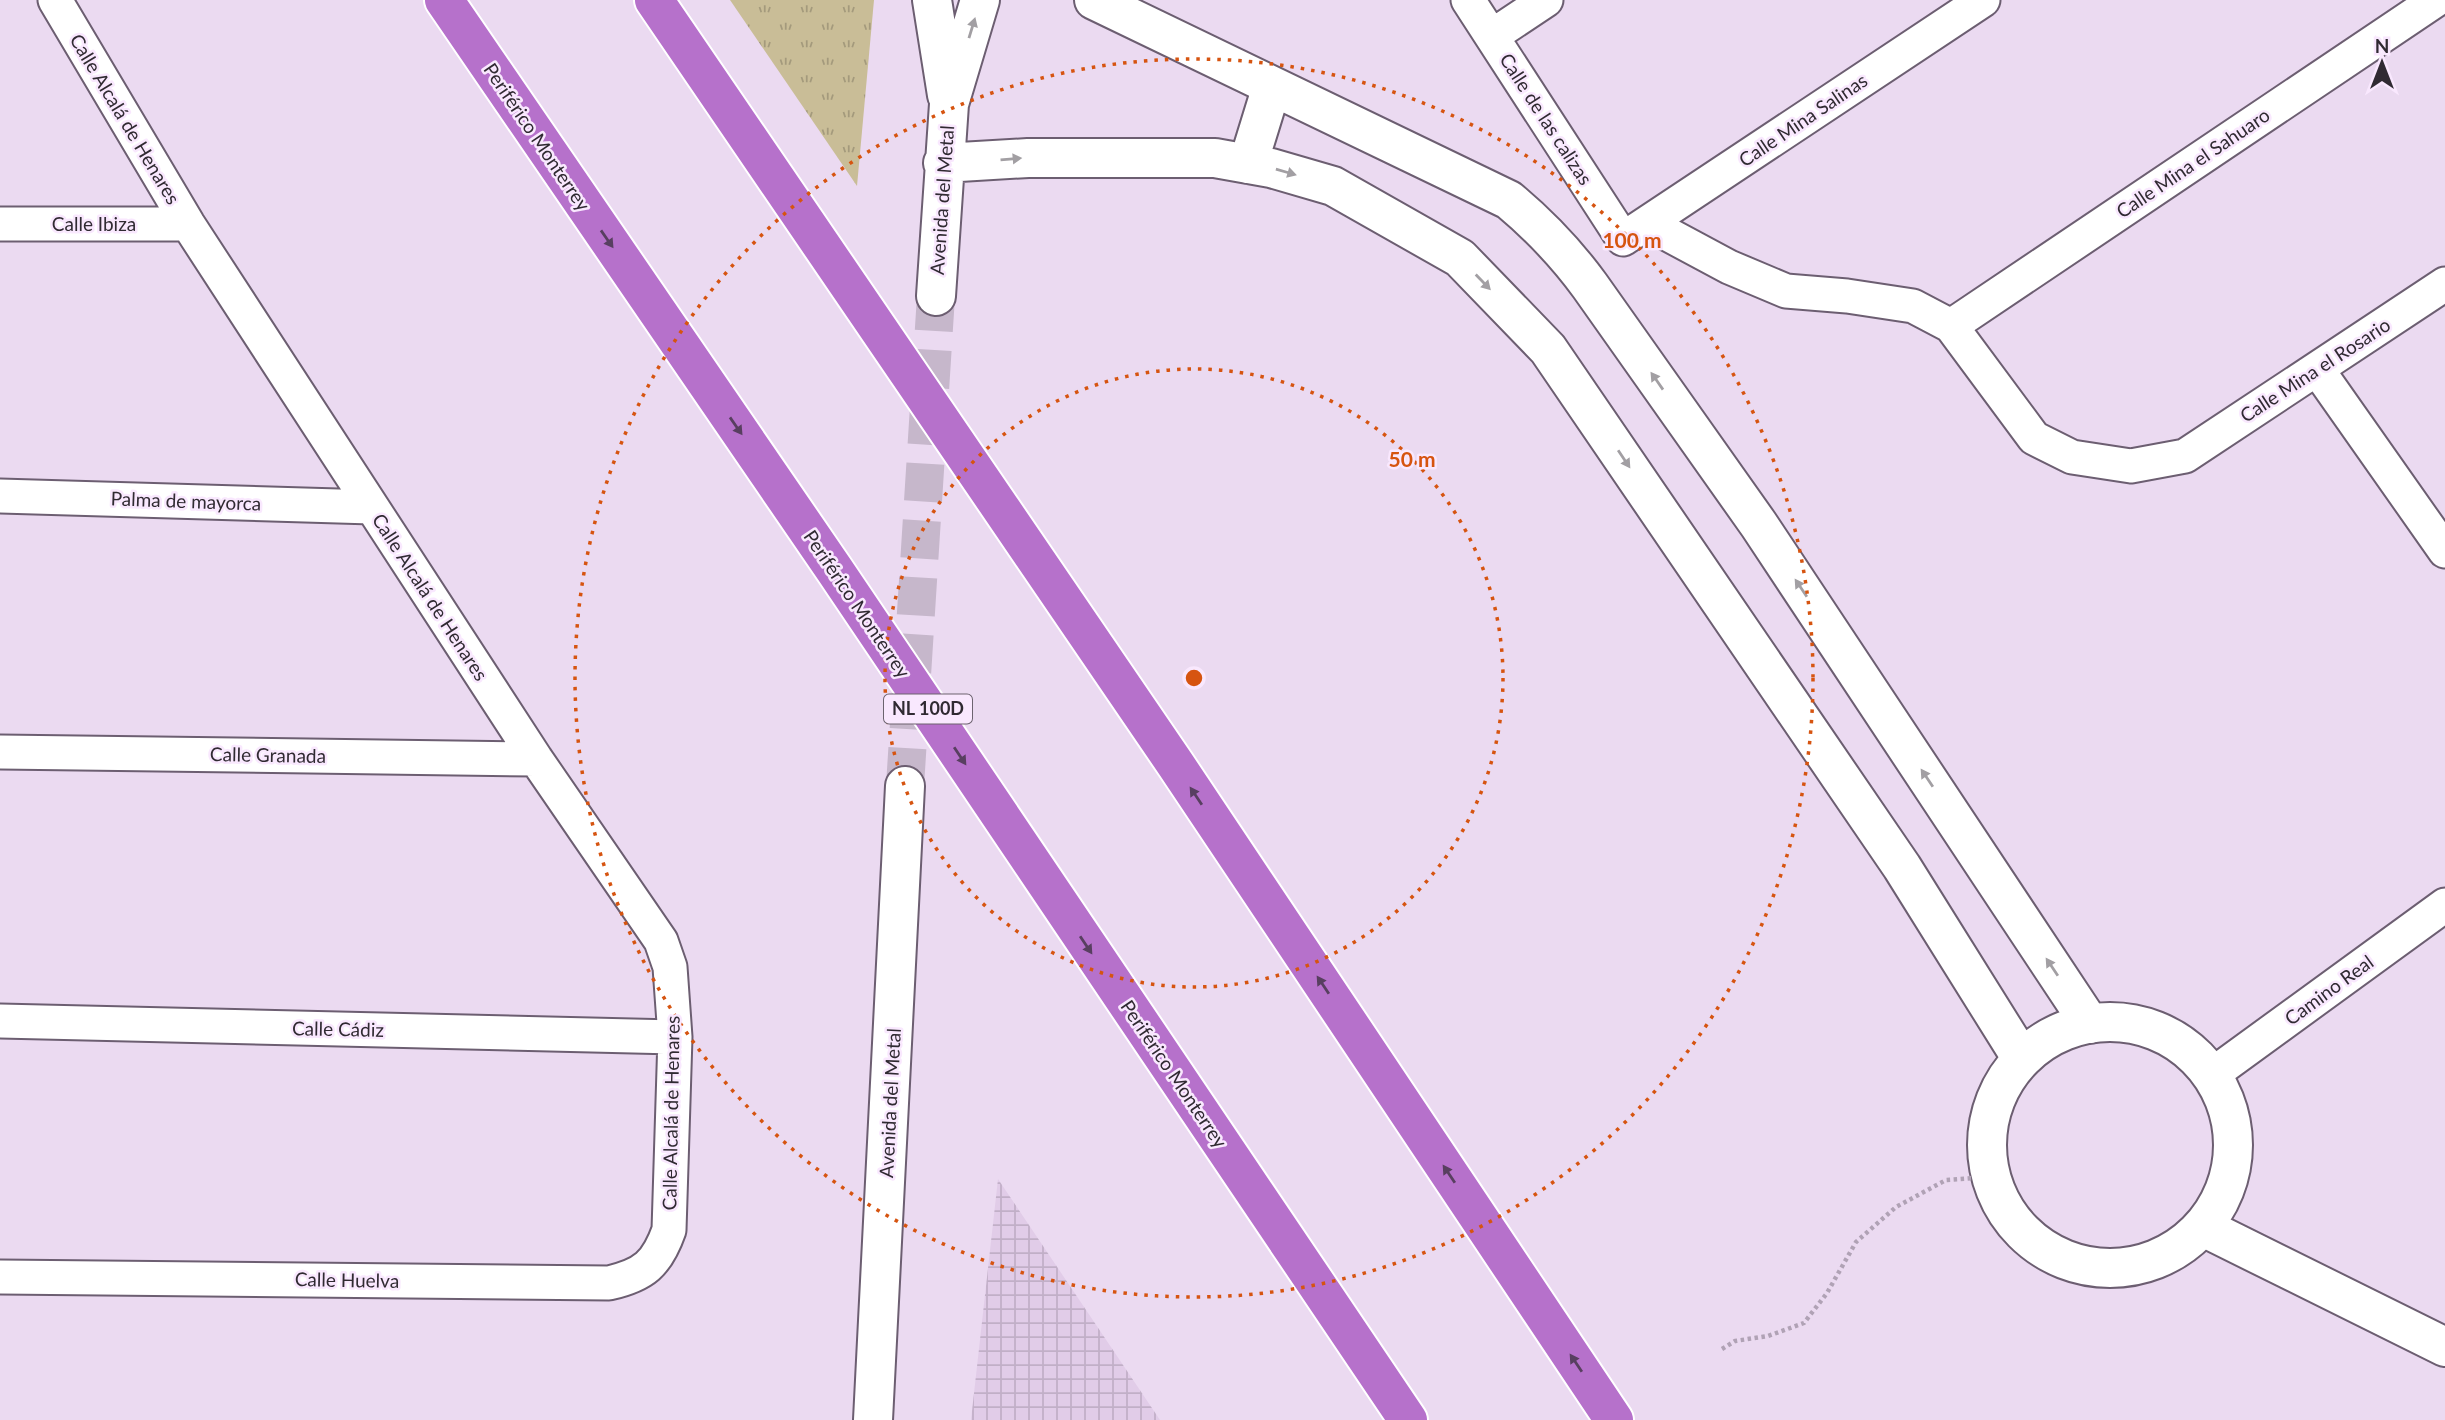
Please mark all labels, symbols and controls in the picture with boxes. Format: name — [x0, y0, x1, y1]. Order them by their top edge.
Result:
one-way arrow — [967, 18, 977, 39]
north arrow — [2347, 28, 2417, 98]
street label: Calle Alcalá de Henares — [65, 29, 185, 208]
text: N — [2375, 34, 2389, 57]
street label: Calle de las calizas — [1495, 49, 1598, 189]
street label: Periférico Monterrey — [479, 58, 595, 215]
street label: Calle Mina Salinas — [1734, 68, 1871, 171]
street label: Calle Mina el Sahuaro — [2112, 103, 2274, 222]
street label: Avenida del Metal — [925, 124, 958, 276]
one-way arrow — [1001, 153, 1023, 164]
one-way arrow — [1276, 168, 1297, 178]
street label: Calle Ibiza — [52, 212, 136, 235]
text: 100 m — [1602, 227, 1662, 252]
one-way arrow — [600, 229, 613, 248]
one-way arrow — [1474, 273, 1491, 290]
street label: Calle Mina el Rosario — [2235, 312, 2394, 427]
one-way arrow — [1650, 372, 1664, 390]
one-way arrow — [729, 416, 742, 436]
text: 50 m — [1388, 446, 1436, 471]
one-way arrow — [1617, 449, 1630, 469]
street label: Palma de mayorca — [110, 486, 262, 515]
street label: Calle Alcalá de Henares — [368, 509, 493, 685]
street label: Periférico Monterrey — [799, 525, 915, 682]
one-way arrow — [1795, 579, 1808, 598]
centre of rings — [1182, 666, 1206, 690]
road number: NL 100D — [884, 694, 972, 724]
street label: Calle Granada — [210, 742, 326, 767]
one-way arrow — [953, 746, 966, 766]
one-way arrow — [1920, 768, 1933, 788]
one-way arrow — [1189, 787, 1203, 805]
one-way arrow — [1080, 935, 1093, 955]
street label: Camino Real — [2280, 950, 2377, 1029]
one-way arrow — [2046, 958, 2059, 977]
one-way arrow — [1316, 976, 1330, 994]
street label: Periférico Monterrey — [1116, 995, 1232, 1152]
street label: Calle Cádiz — [292, 1016, 384, 1041]
street label: Calle Alcalá de Henares — [657, 1016, 684, 1210]
street label: Avenida del Metal — [874, 1028, 905, 1178]
one-way arrow — [1442, 1165, 1456, 1183]
street label: Calle Huelva — [295, 1267, 399, 1292]
one-way arrow — [1569, 1354, 1583, 1372]

